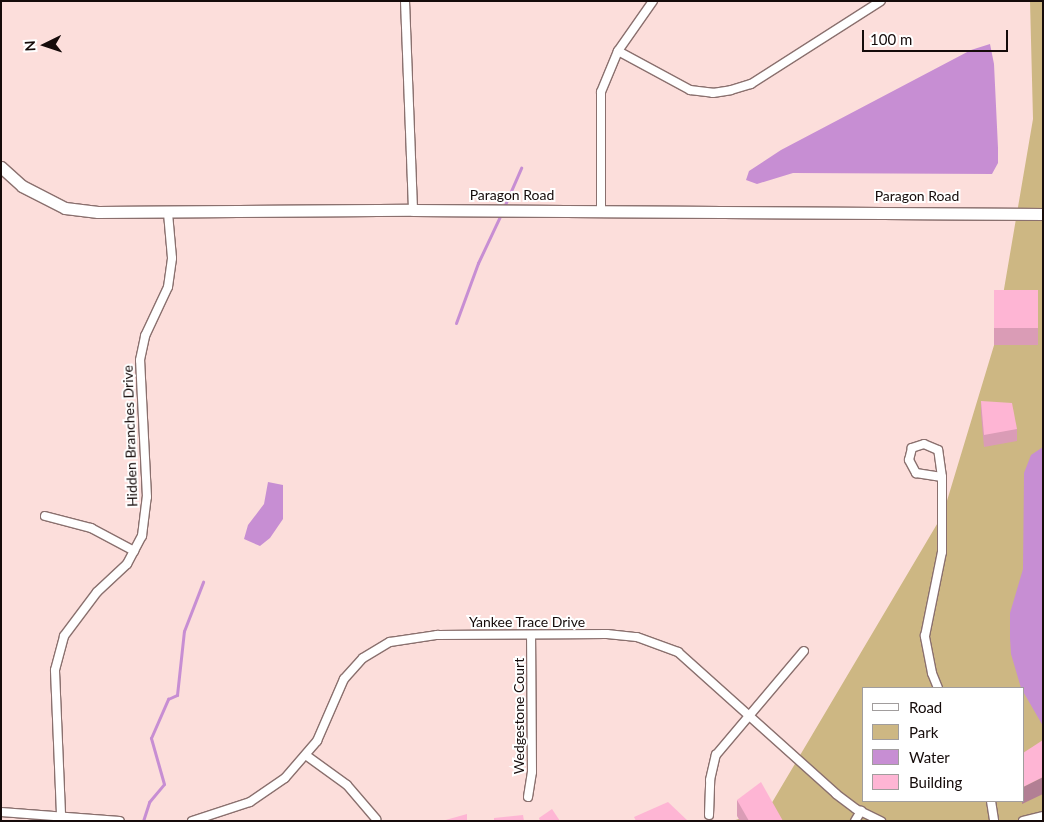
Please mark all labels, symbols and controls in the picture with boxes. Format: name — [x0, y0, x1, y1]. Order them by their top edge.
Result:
north arrow — [20, 20, 70, 70]
scale bar — [864, 20, 1010, 52]
text: 100 m — [870, 30, 912, 48]
text: N — [21, 40, 38, 52]
street label: Paragon Road — [470, 187, 554, 203]
street label: Paragon Road — [875, 188, 959, 204]
street label: Hidden Branches Drive — [119, 365, 141, 507]
street label: Yankee Trace Drive — [469, 614, 585, 630]
street label: Wedgestone Court — [511, 658, 527, 774]
legend — [862, 687, 1024, 802]
text: Road — [909, 698, 942, 716]
text: Park — [909, 723, 938, 741]
text: Water — [909, 748, 950, 766]
text: Building — [909, 773, 962, 791]

